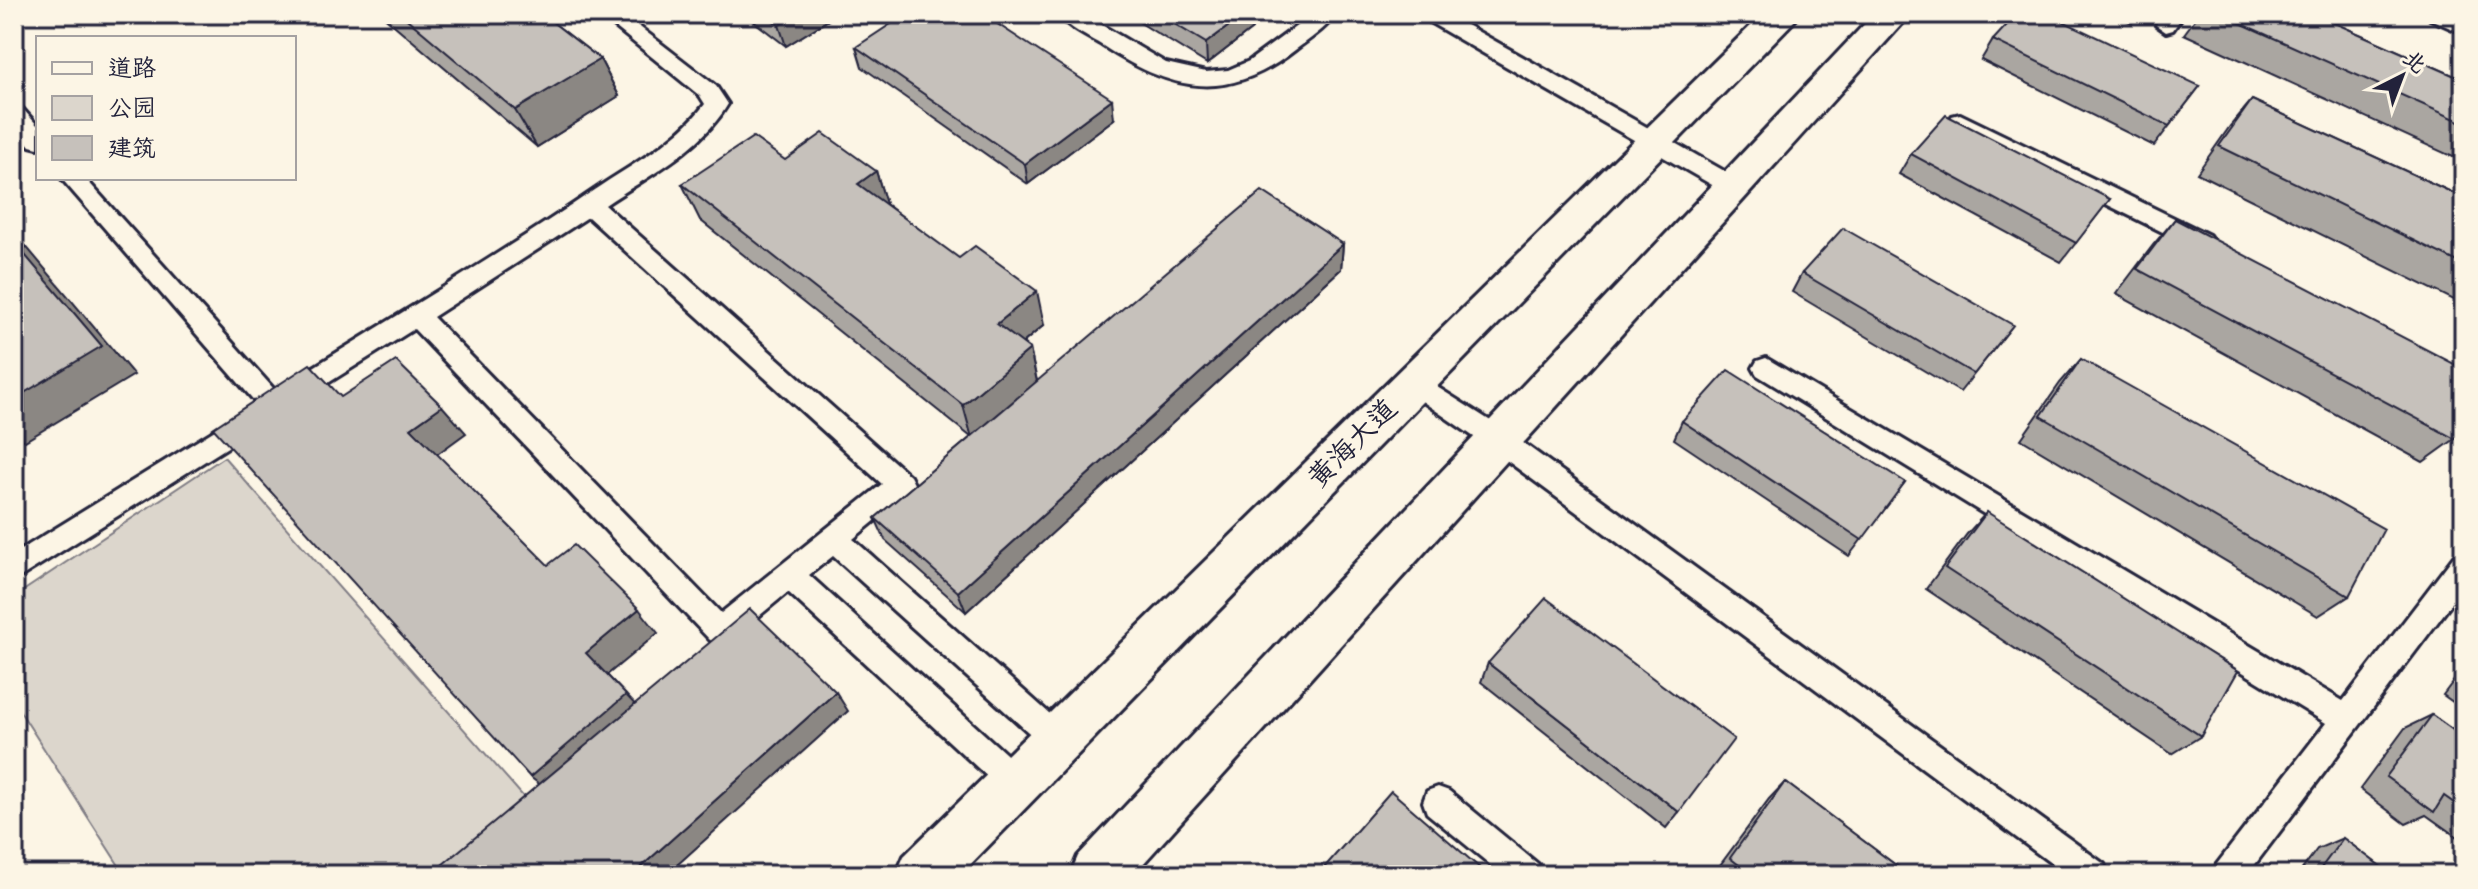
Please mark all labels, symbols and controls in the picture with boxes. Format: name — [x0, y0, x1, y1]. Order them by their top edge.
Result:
legend — [36, 36, 296, 180]
north arrow — [2362, 36, 2442, 116]
text: 北 — [2394, 44, 2432, 83]
text: 道路 — [108, 53, 156, 88]
text: 公园 — [108, 93, 156, 128]
text: 建筑 — [108, 133, 156, 168]
street label: 黄海大道 — [1300, 391, 1408, 499]

